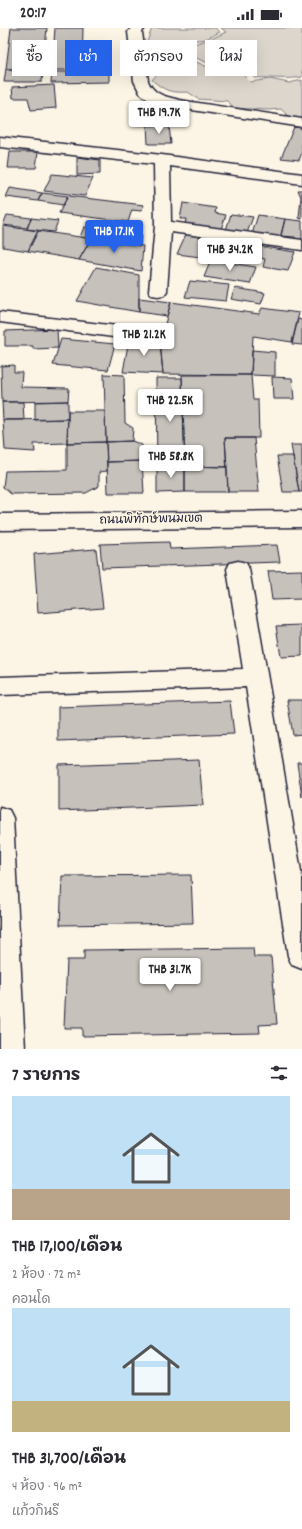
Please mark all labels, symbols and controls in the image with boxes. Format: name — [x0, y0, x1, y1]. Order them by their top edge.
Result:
text: 20:17 — [20, 3, 46, 25]
chip: ซื้อ — [12, 40, 57, 76]
chip: เช่า — [65, 40, 112, 76]
chip: ตัวกรอง — [120, 40, 197, 76]
chip: ใหม่ — [205, 40, 257, 76]
pin: THB 19.7K — [113, 101, 205, 135]
text: THB 19.7K — [138, 104, 180, 123]
pin: THB 17.1K — [68, 220, 160, 254]
text: THB 17.1K — [94, 223, 134, 242]
pin: THB 34.2K — [184, 238, 276, 272]
text: THB 34.2K — [207, 241, 253, 260]
pin: THB 21.2K — [98, 323, 190, 357]
text: THB 21.2K — [122, 326, 166, 345]
pin: THB 22.5K — [124, 389, 216, 423]
text: THB 22.5K — [147, 392, 193, 411]
pin: THB 58.8K — [125, 445, 217, 479]
text: THB 58.8K — [148, 448, 194, 467]
street label: ถนนพิทักษ์พนมเขต — [99, 510, 203, 529]
pin: THB 31.7K — [124, 958, 216, 992]
text: THB 31.7K — [149, 961, 191, 980]
icon: filters — [268, 1062, 290, 1084]
text: 7 รายการ — [12, 1065, 80, 1089]
icon: home — [115, 1122, 187, 1194]
text: THB 17,100/เดือน — [12, 1236, 122, 1260]
text: 2 ห้อง · 72 m² — [12, 1266, 81, 1285]
text: คอนโด — [12, 1291, 50, 1310]
icon: home — [115, 1334, 187, 1406]
text: THB 31,700/เดือน — [12, 1448, 126, 1472]
text: 4 ห้อง · 96 m² — [12, 1478, 82, 1497]
text: แก้วกินรี — [12, 1503, 59, 1522]

